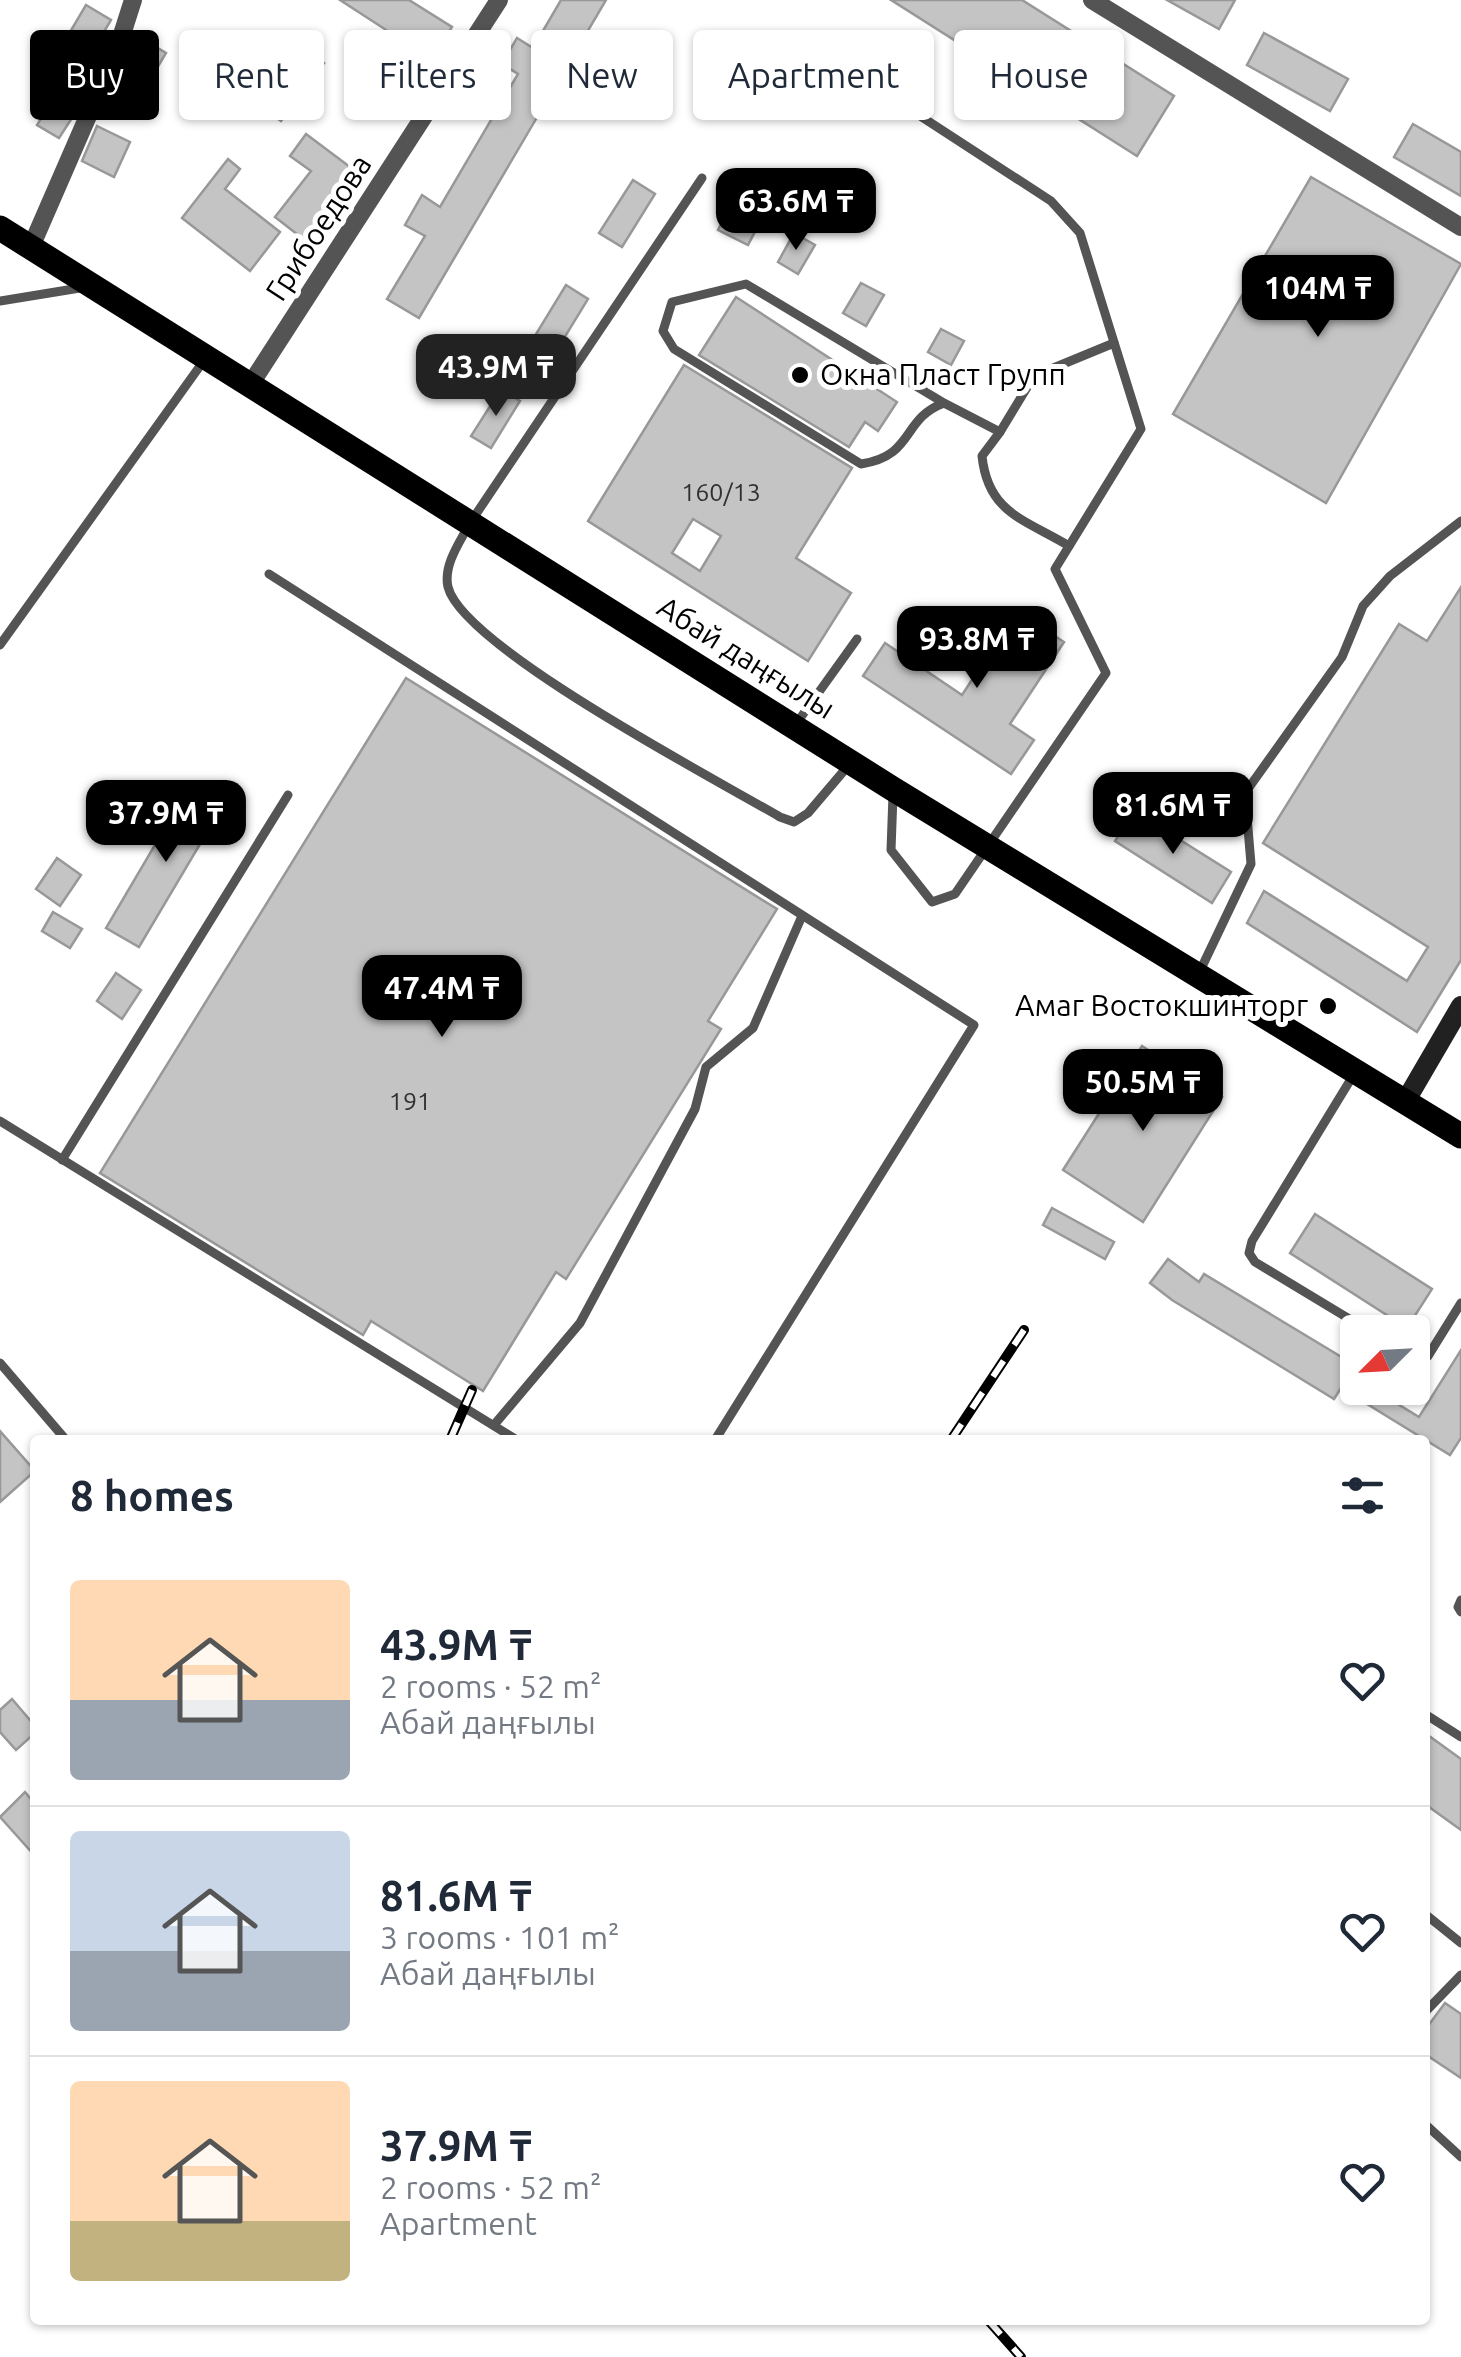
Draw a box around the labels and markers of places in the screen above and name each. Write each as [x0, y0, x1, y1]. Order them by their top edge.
pin: 63.6M ₸ [704, 168, 888, 253]
pin: 104M ₸ [1237, 255, 1399, 340]
pin: 43.9M ₸ [404, 334, 588, 419]
place label: Окна Пласт Групп [820, 357, 1066, 391]
marker: Окна Пласт Групп [789, 364, 811, 386]
pin: 93.8M ₸ [885, 606, 1069, 691]
pin: 81.6M ₸ [1081, 772, 1265, 857]
pin: 37.9M ₸ [74, 780, 258, 865]
pin: 47.4M ₸ [350, 955, 534, 1040]
place label: Амаг Востокшинторг [1015, 988, 1308, 1022]
marker: Амаг Востокшинторг [1317, 995, 1339, 1017]
pin: 50.5M ₸ [1051, 1049, 1235, 1134]

